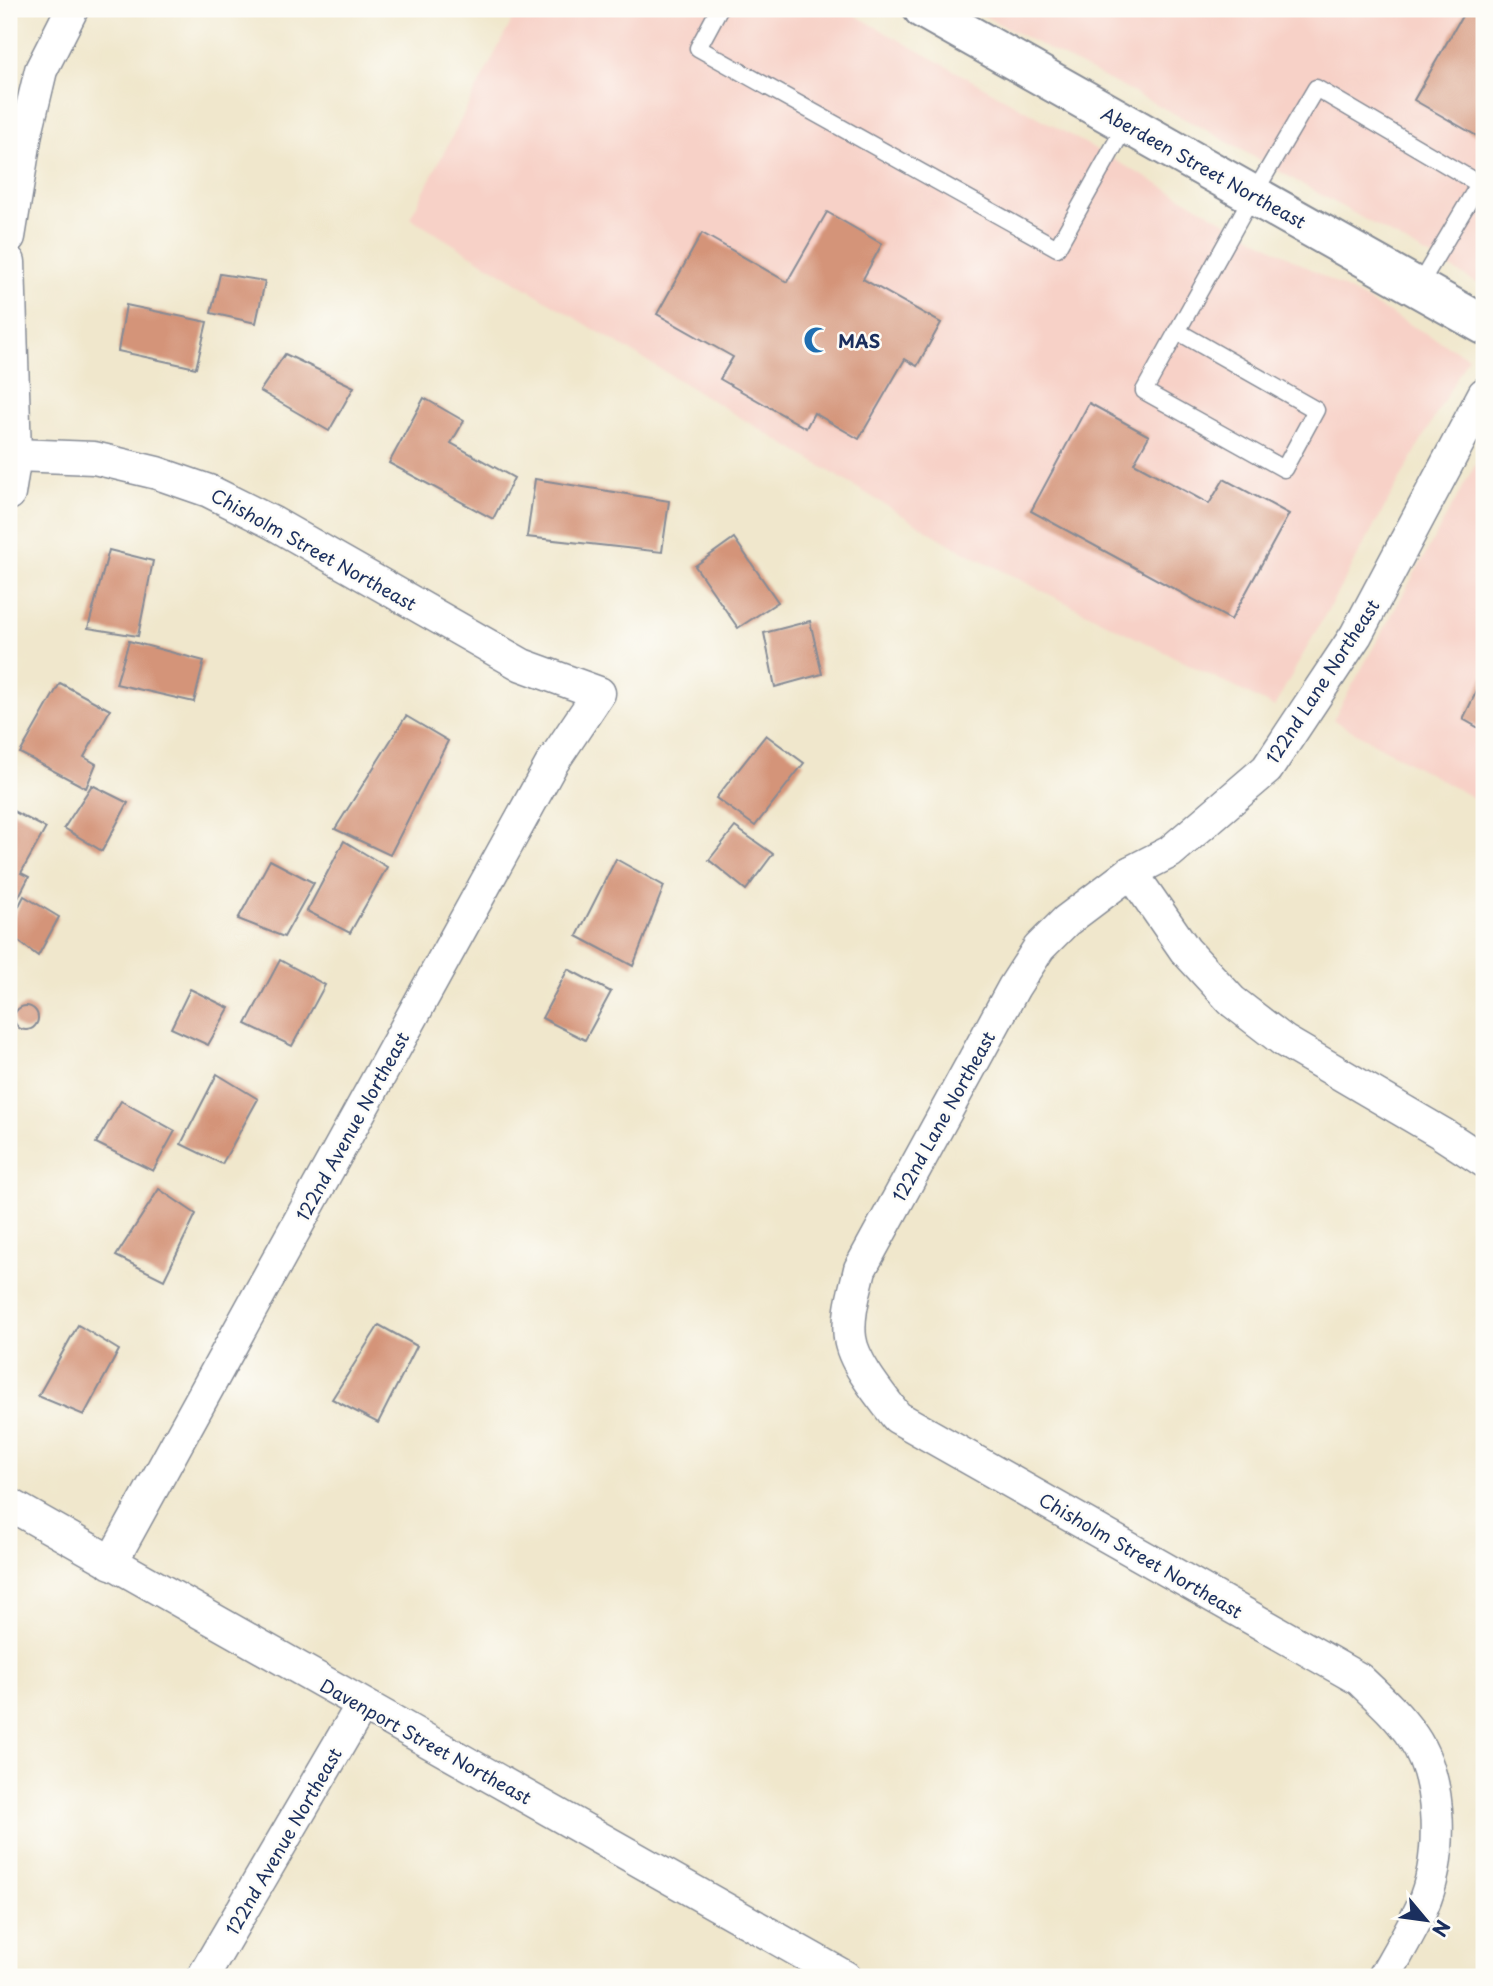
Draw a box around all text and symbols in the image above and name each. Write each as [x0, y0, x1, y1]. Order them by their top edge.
street label: Aberdeen Street Northeast [1097, 99, 1311, 235]
mosque icon: MAS [802, 325, 832, 355]
place label: MAS [838, 327, 880, 354]
street label: Chisholm Street Northeast [206, 481, 422, 617]
street label: 122nd Lane Northeast [1259, 594, 1385, 768]
street label: 122nd Lane Northeast [885, 1026, 1001, 1206]
street label: 122nd Avenue Northeast [289, 1027, 415, 1225]
street label: Chisholm Street Northeast [1034, 1486, 1248, 1624]
street label: Davenport Street Northeast [315, 1671, 537, 1811]
street label: 122nd Avenue Northeast [218, 1742, 348, 1940]
north arrow [1392, 1884, 1462, 1954]
text: N [1426, 1915, 1458, 1942]

